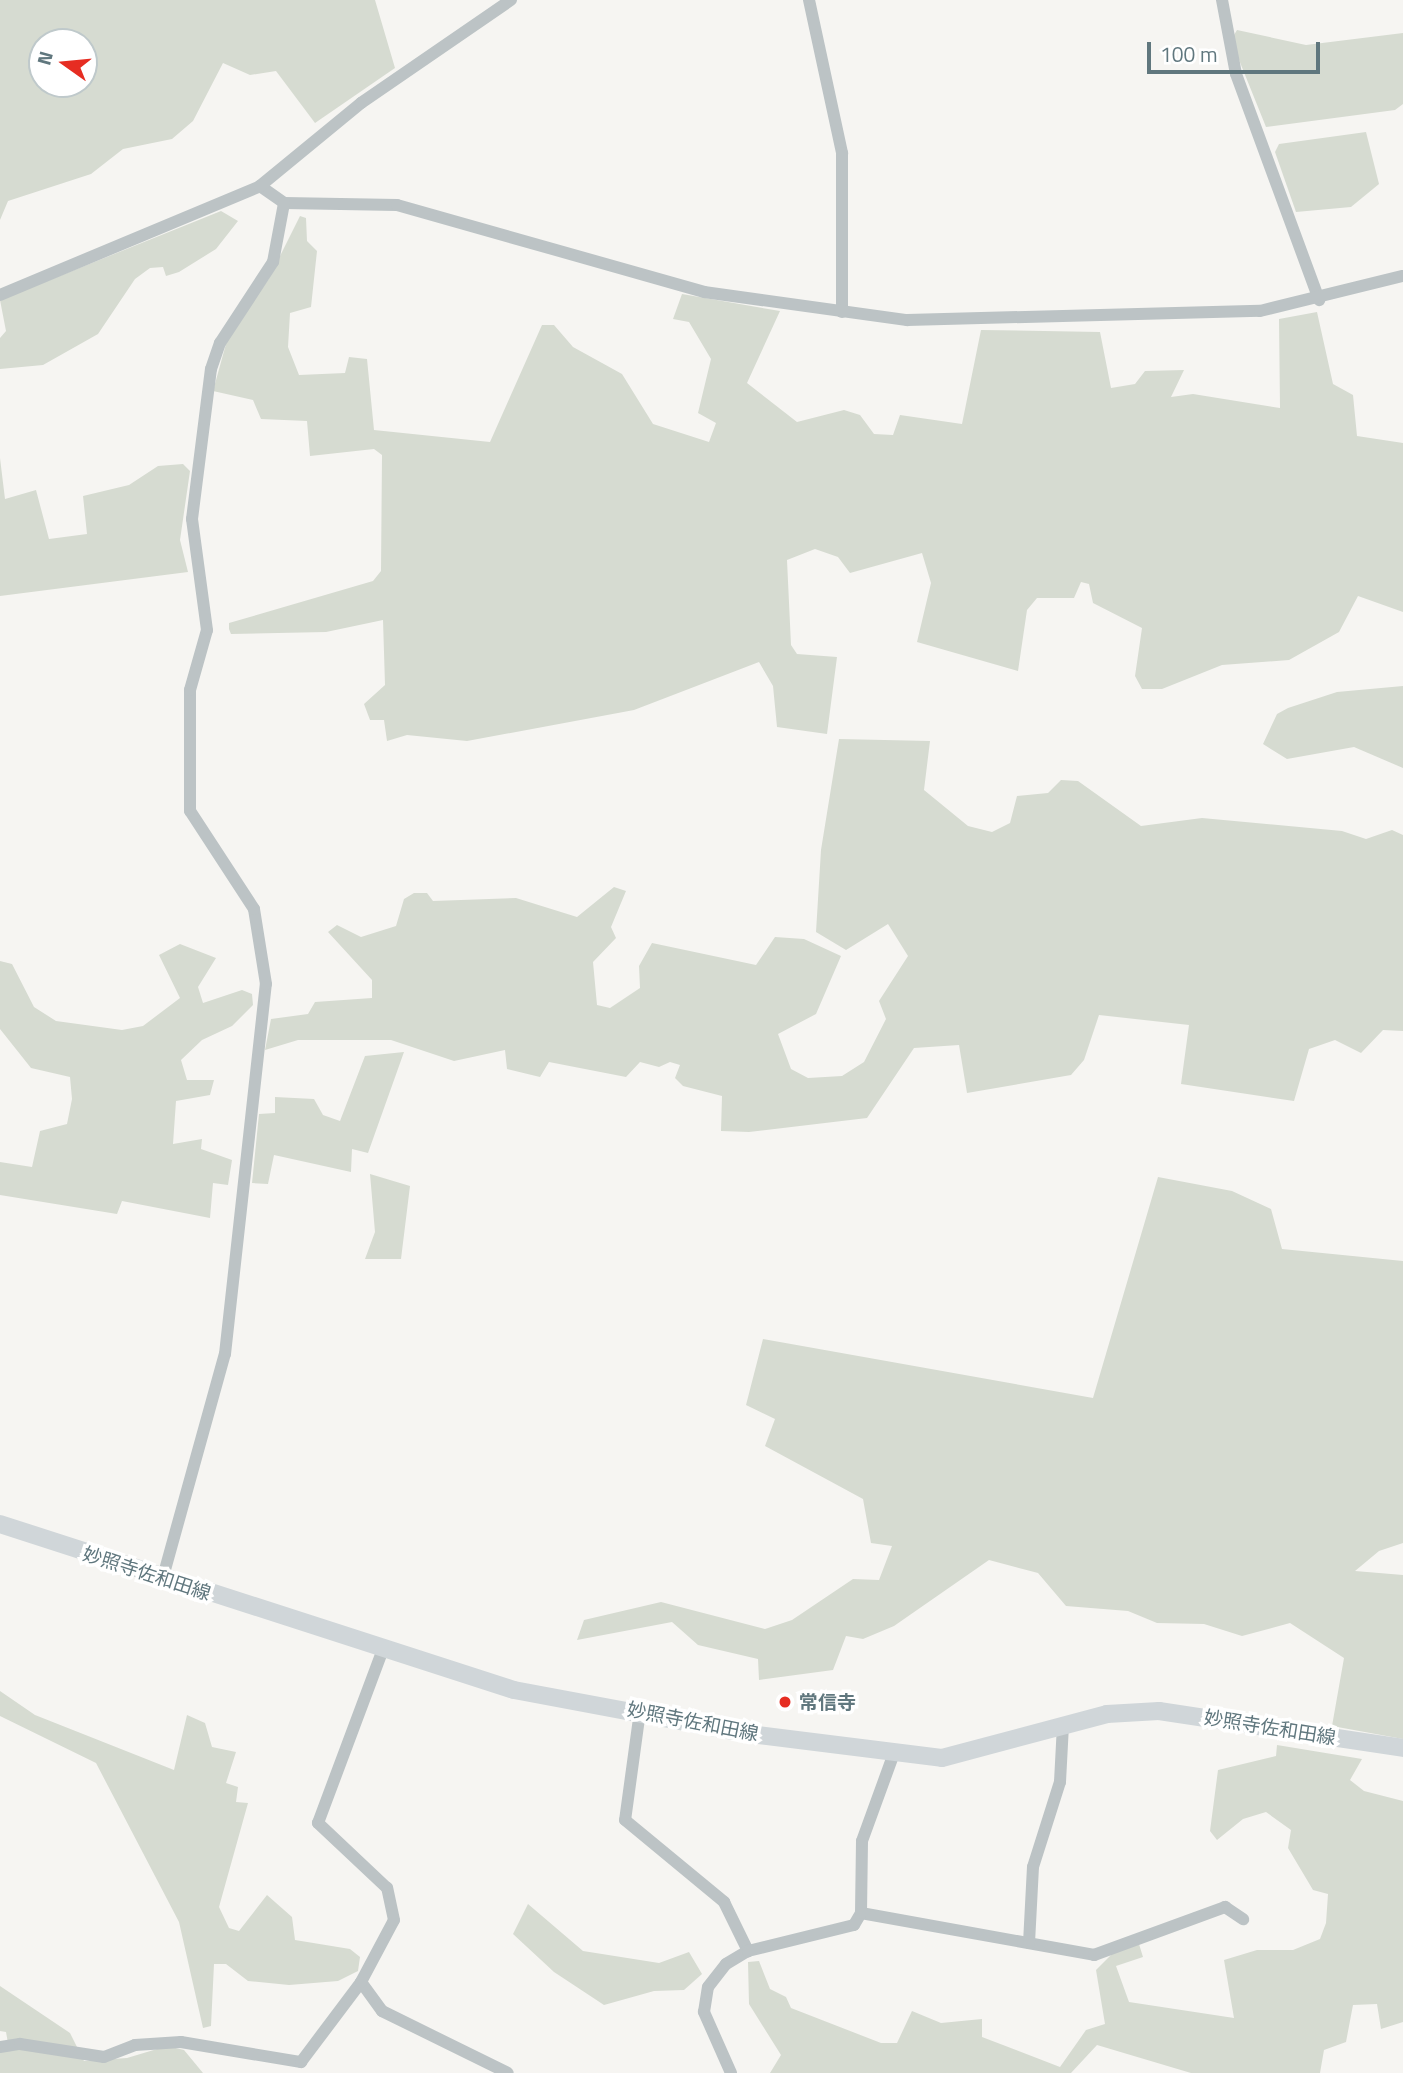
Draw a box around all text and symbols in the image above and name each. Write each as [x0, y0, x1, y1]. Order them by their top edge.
north arrow [28, 28, 98, 98]
scale bar [1151, 28, 1324, 72]
text: 100 m [1160, 38, 1217, 70]
text: N [28, 48, 60, 68]
street label: 妙照寺佐和田線 [80, 1542, 214, 1604]
place label: 常信寺 [799, 1691, 856, 1713]
marker: 常信寺 [777, 1694, 793, 1710]
street label: 妙照寺佐和田線 [626, 1697, 760, 1745]
street label: 妙照寺佐和田線 [1203, 1705, 1337, 1749]

